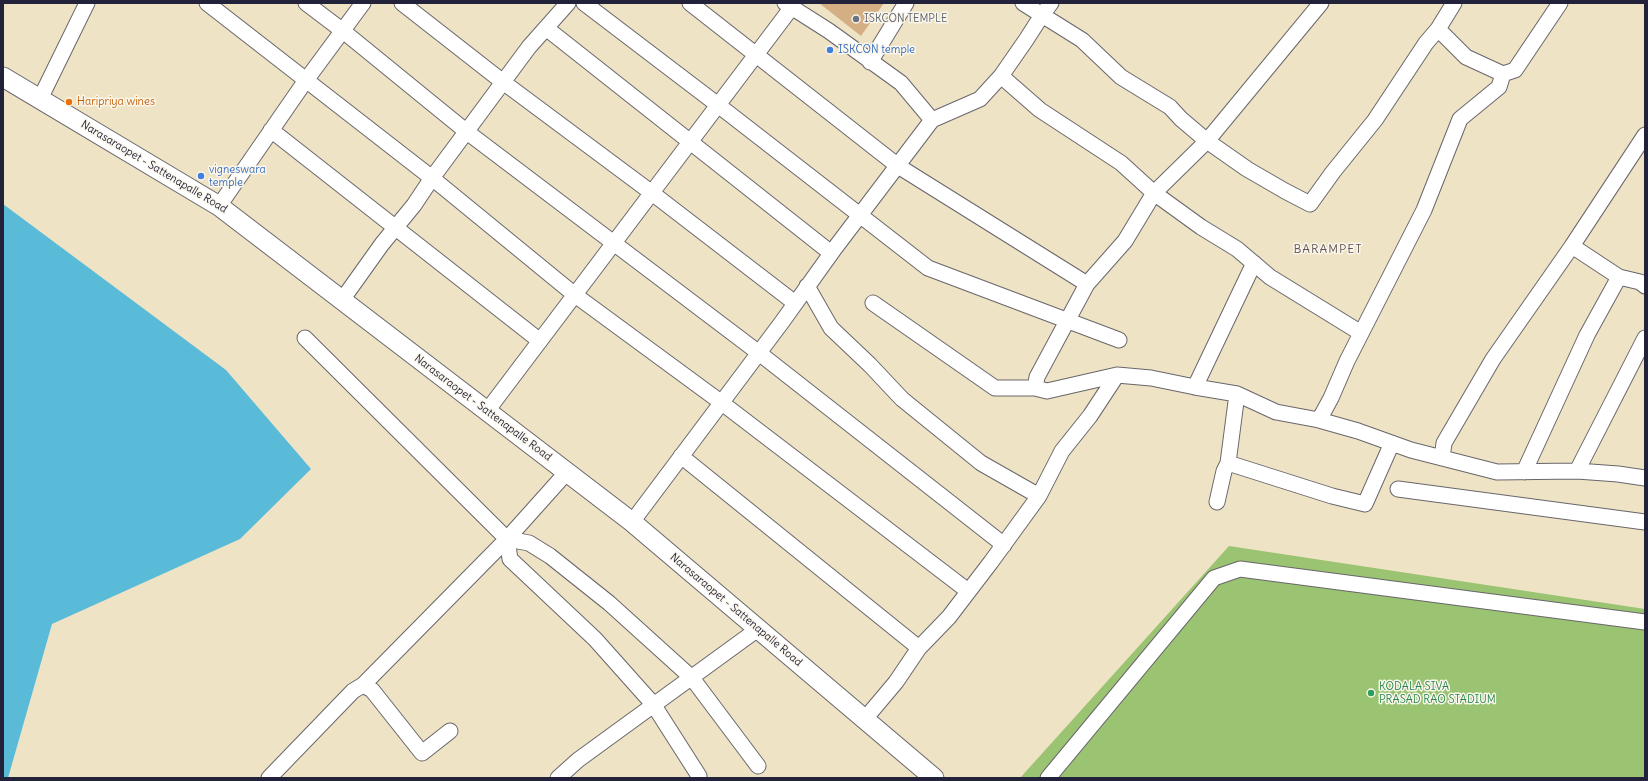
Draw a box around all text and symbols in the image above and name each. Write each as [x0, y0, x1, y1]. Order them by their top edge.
place label: ISKCON TEMPLE [864, 12, 947, 26]
marker: ISKCON TEMPLE [851, 14, 861, 24]
place label: ISKCON temple [838, 43, 915, 57]
marker: ISKCON temple [825, 45, 835, 55]
place label: Haripriya wines [77, 95, 155, 109]
marker: Haripriya wines [64, 97, 74, 107]
street label: Narasaraopet - Sattenapalle Road [78, 118, 230, 216]
place label: vigneswara temple [209, 163, 266, 189]
marker: vigneswara temple [196, 171, 206, 181]
district label: BARAMPET [1293, 243, 1363, 257]
street label: Narasaraopet - Sattenapalle Road [412, 352, 554, 464]
street label: Narasaraopet - Sattenapalle Road [667, 551, 805, 669]
place label: KODALA SIVA PRASAD RAO STADIUM [1379, 680, 1496, 706]
marker: KODALA SIVA PRASAD RAO STADIUM [1366, 688, 1376, 698]

